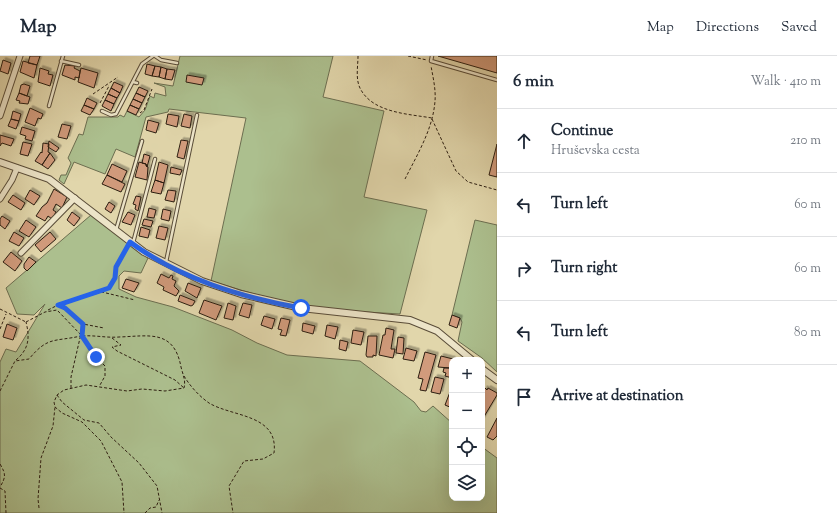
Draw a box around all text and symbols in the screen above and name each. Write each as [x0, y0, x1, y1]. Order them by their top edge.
text: Map [20, 14, 57, 41]
text: Map [647, 18, 674, 38]
text: Directions [696, 18, 759, 38]
text: Saved [781, 18, 817, 38]
text: 6 min [513, 70, 554, 94]
text: Walk · 410 m [750, 73, 821, 91]
text: Continue [551, 121, 613, 142]
icon: ahead [513, 130, 535, 152]
text: 210 m [790, 132, 821, 150]
text: Hruševska cesta [551, 142, 640, 160]
icon: left [513, 194, 535, 216]
text: Turn left [551, 194, 608, 215]
text: 60 m [794, 196, 821, 214]
icon: right [513, 258, 535, 280]
text: Turn right [551, 258, 617, 279]
text: 60 m [794, 260, 821, 278]
route start [292, 299, 310, 317]
icon: left [513, 322, 535, 344]
text: Turn left [551, 322, 608, 343]
text: 80 m [794, 324, 821, 342]
route end [87, 348, 105, 366]
map controls [449, 357, 485, 501]
button: + [449, 357, 485, 393]
icon: arrive [513, 386, 535, 408]
text: Arrive at destination [551, 386, 684, 407]
button: − [449, 393, 485, 429]
button: locate [449, 429, 485, 465]
button: layers [449, 465, 485, 501]

